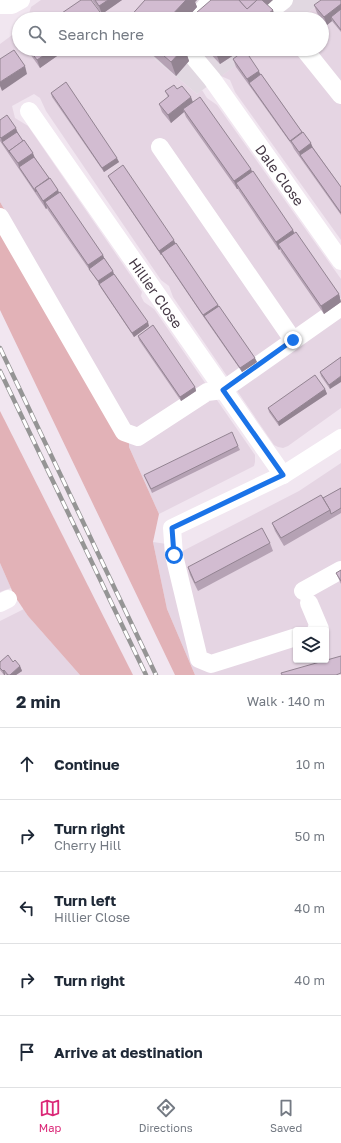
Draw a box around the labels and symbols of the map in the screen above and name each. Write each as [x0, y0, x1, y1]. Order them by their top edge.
street label: Dale Close [252, 141, 308, 209]
street label: Hillier Close [126, 255, 186, 331]
route end [284, 331, 302, 349]
route start [165, 546, 183, 564]

